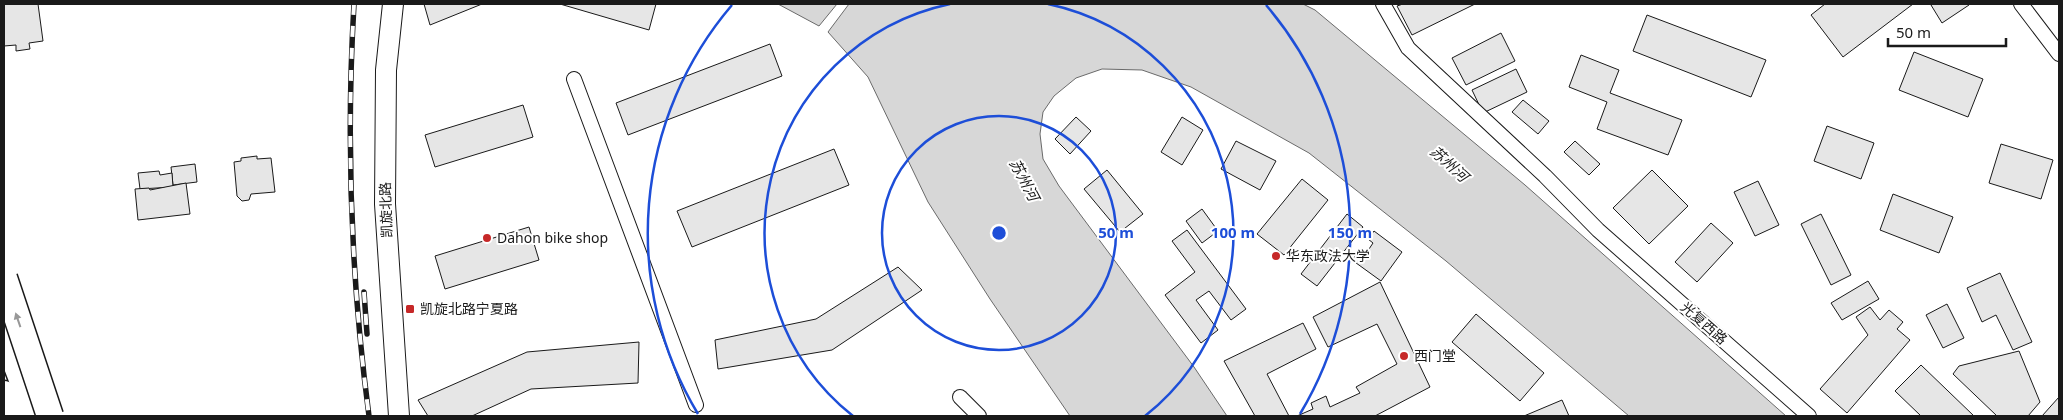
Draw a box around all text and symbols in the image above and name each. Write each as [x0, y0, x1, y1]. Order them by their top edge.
scale bar [1888, 15, 2006, 47]
text: 50 m [1896, 22, 1931, 42]
water label: 苏州河 [1426, 141, 1475, 188]
water label: 苏州河 [1005, 155, 1046, 207]
street label: 凯旋北路 [375, 182, 396, 238]
text: 50 m [1098, 222, 1134, 242]
text: 100 m [1211, 222, 1255, 242]
text: 150 m [1328, 222, 1372, 242]
centre of rings [990, 224, 1008, 242]
place label: Dahon bike shop [497, 228, 608, 247]
marker: Dahon bike shop [481, 232, 493, 244]
place label: 华东政法大学 [1286, 246, 1370, 265]
marker: 华东政法大学 [1270, 250, 1282, 262]
street label: 光复西路 [1677, 297, 1732, 348]
place label: 凯旋北路宁夏路 [420, 299, 518, 318]
marker: 凯旋北路宁夏路 [404, 303, 416, 315]
one-way arrow [14, 313, 21, 328]
place label: 西门堂 [1414, 346, 1456, 365]
marker: 西门堂 [1398, 350, 1410, 362]

